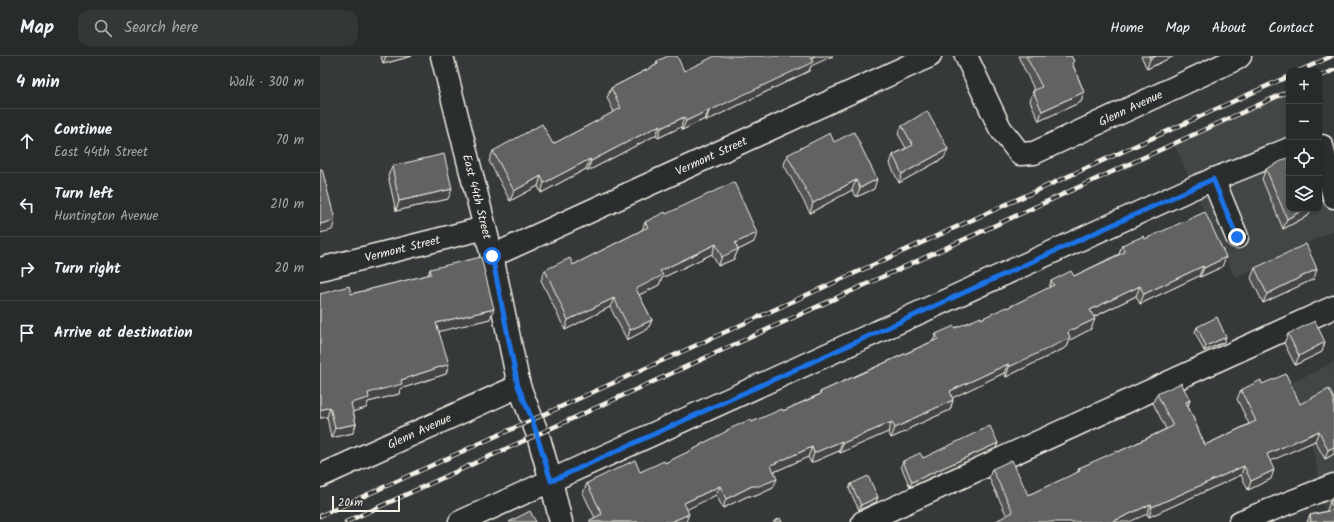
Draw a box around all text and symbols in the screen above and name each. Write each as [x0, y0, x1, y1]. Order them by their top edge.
search box [78, 10, 358, 46]
text: Map [20, 13, 54, 43]
text: Search here [124, 16, 198, 40]
icon: search [92, 17, 114, 39]
text: Home [1110, 17, 1144, 39]
text: Map [1166, 17, 1190, 39]
text: About [1212, 17, 1246, 39]
text: Contact [1268, 17, 1314, 39]
map controls [1286, 68, 1322, 212]
button: + [1286, 68, 1322, 104]
text: 4 min [16, 69, 60, 96]
text: Walk · 300 m [229, 72, 304, 93]
street label: Glenn Avenue [1096, 85, 1166, 132]
button: − [1286, 104, 1322, 140]
text: Continue [54, 118, 112, 142]
icon: ahead [16, 130, 38, 152]
text: 70 m [276, 130, 304, 151]
street label: Vermont Street [672, 132, 751, 181]
button: locate [1286, 140, 1322, 176]
text: East 44th Street [54, 142, 148, 163]
street label: East 44th Street [457, 152, 497, 242]
button: layers [1286, 176, 1322, 212]
text: Turn left [54, 182, 114, 206]
icon: left [16, 194, 38, 216]
text: 210 m [270, 194, 304, 215]
text: Huntington Avenue [54, 206, 158, 227]
route end [1228, 228, 1246, 246]
street label: Vermont Street [363, 230, 443, 268]
route start [483, 247, 501, 265]
text: Turn right [54, 257, 121, 281]
icon: right [16, 258, 38, 280]
text: 20 m [274, 258, 304, 279]
text: Arrive at destination [54, 321, 193, 345]
icon: arrive [16, 322, 38, 344]
street label: Glenn Avenue [384, 408, 455, 454]
scale bar [332, 494, 400, 513]
text: 20 m [338, 494, 363, 512]

